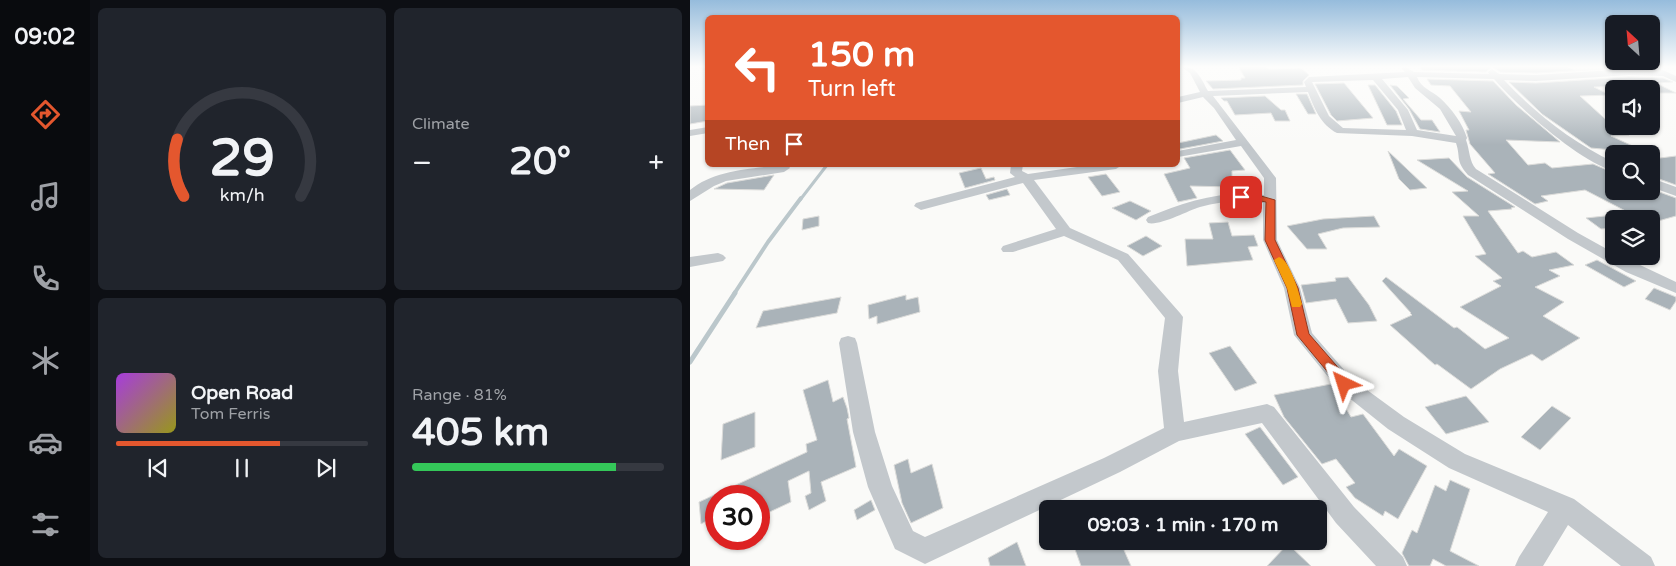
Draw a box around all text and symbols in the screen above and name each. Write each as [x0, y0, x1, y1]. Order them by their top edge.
north arrow [1605, 15, 1660, 70]
map controls [1605, 15, 1660, 265]
text: 09:02 [15, 24, 75, 50]
text: 150 m [808, 34, 915, 76]
icon: left [725, 35, 790, 100]
text: Turn left [808, 76, 896, 102]
button: sound [1605, 80, 1660, 135]
icon: directions [28, 97, 63, 132]
text: Climate [412, 114, 470, 134]
text: 29 [209, 127, 275, 190]
icon: arrive [780, 130, 808, 158]
text: Then [725, 133, 770, 155]
text: 20° [509, 139, 571, 185]
button: search [1605, 145, 1660, 200]
text: − [412, 146, 432, 180]
text: + [648, 146, 664, 180]
pin [1220, 176, 1262, 218]
icon: music [28, 179, 63, 214]
icon: arrive [1227, 183, 1255, 211]
text: km/h [220, 185, 264, 206]
button: layers [1605, 210, 1660, 265]
icon: phone [28, 261, 63, 296]
icon: climate [28, 343, 63, 378]
position arrow [1317, 357, 1369, 409]
text: Open Road [191, 382, 293, 404]
text: Range · 81% [412, 385, 507, 405]
text: Tom Ferris [191, 404, 270, 424]
text: 405 km [412, 410, 549, 456]
icon: car [28, 425, 63, 460]
icon: previous [144, 454, 172, 482]
icon: pause [228, 454, 256, 482]
icon: next [312, 454, 340, 482]
speed limit sign: 30 [705, 485, 770, 550]
icon: filters [28, 507, 63, 542]
text: 09:03 · 1 min · 170 m [1087, 514, 1279, 536]

